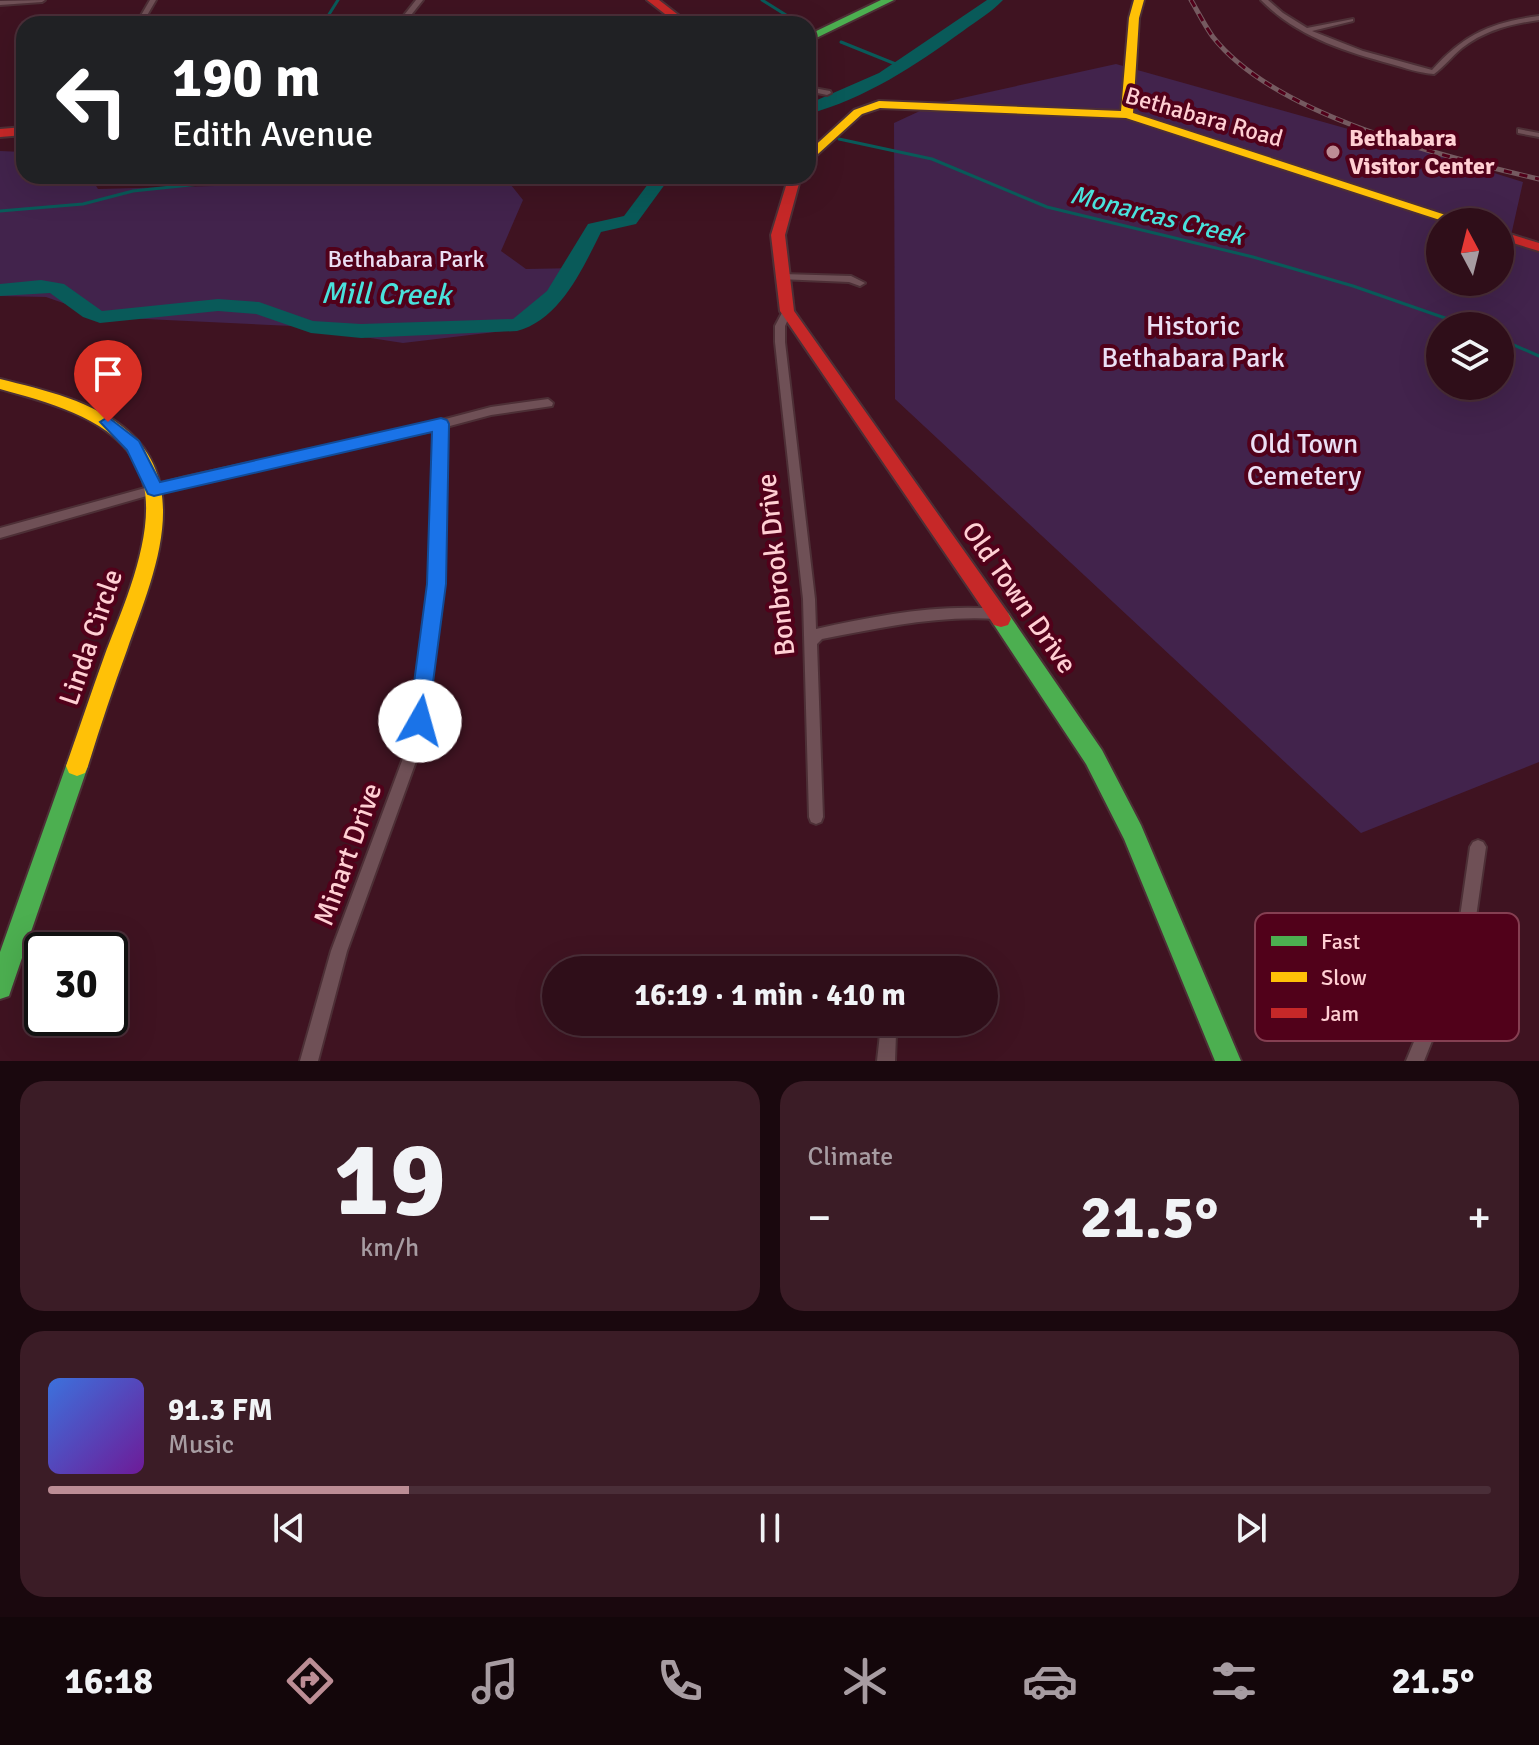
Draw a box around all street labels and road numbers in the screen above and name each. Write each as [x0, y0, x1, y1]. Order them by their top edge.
street label: Bethabara Road [1122, 80, 1286, 154]
street label: Bonbrook Drive [750, 472, 802, 658]
street label: Old Town Drive [954, 515, 1084, 680]
street label: Linda Circle [52, 565, 130, 710]
street label: Minart Drive [306, 778, 389, 930]

